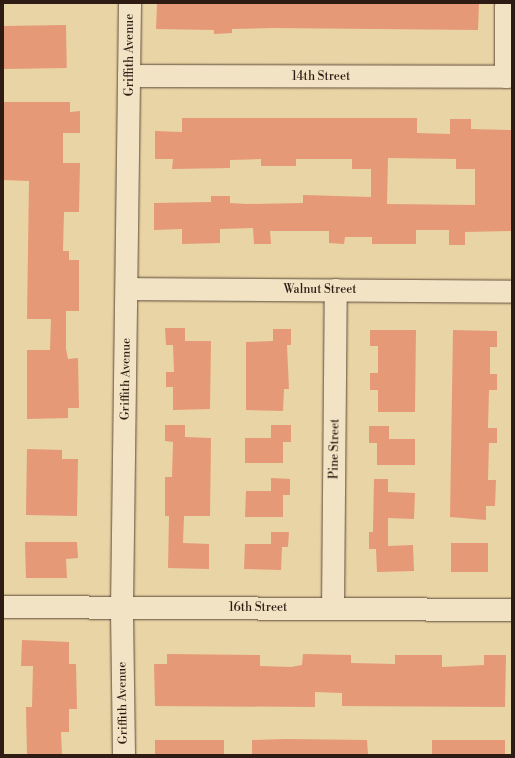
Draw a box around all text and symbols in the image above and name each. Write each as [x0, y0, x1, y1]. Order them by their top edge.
street label: Griffith Avenue [123, 14, 137, 96]
street label: 14th Street [292, 70, 350, 84]
street label: Walnut Street [283, 283, 357, 297]
street label: Griffith Avenue [118, 338, 134, 420]
street label: Pine Street [327, 419, 343, 479]
street label: 16th Street [229, 601, 287, 615]
street label: Griffith Avenue [115, 662, 131, 744]

